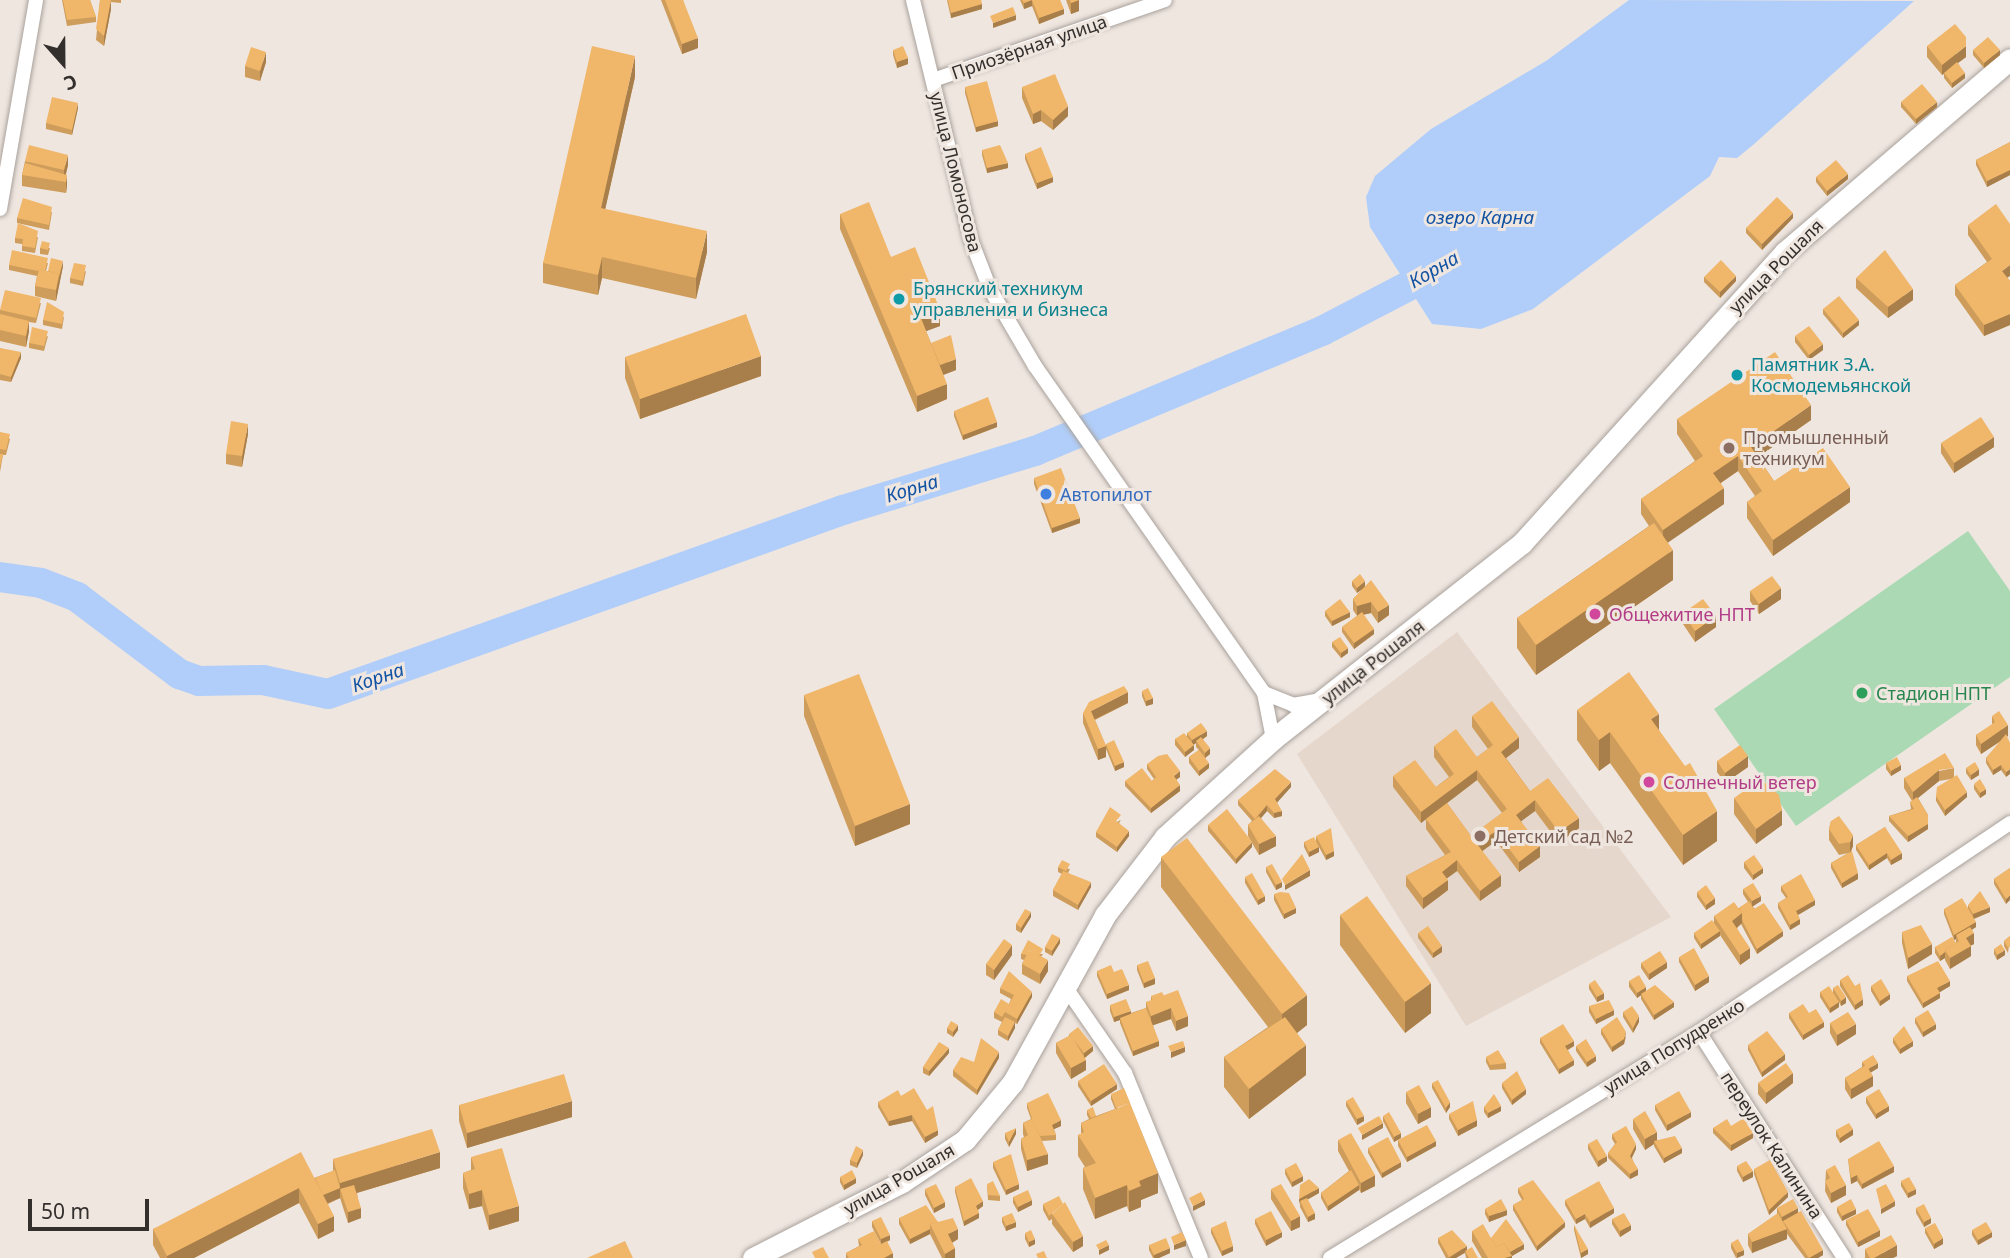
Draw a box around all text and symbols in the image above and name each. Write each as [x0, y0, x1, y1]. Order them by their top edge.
street label: Приозёрная улица [949, 10, 1109, 84]
north arrow [28, 28, 98, 98]
text: С [60, 68, 81, 97]
street label: улица Ломоносова [926, 89, 986, 255]
water label: озеро Карна [1426, 207, 1534, 229]
street label: улица Рошаля [1724, 214, 1828, 318]
water label: Корна [1405, 247, 1463, 293]
place label: Брянский техникум управления и бизнеса [913, 278, 1108, 320]
marker: Брянский техникум управления и бизнеса [891, 291, 907, 307]
place label: Памятник З.А. Космодемьянской [1751, 354, 1911, 396]
marker: Памятник З.А. Космодемьянской [1729, 367, 1745, 383]
place label: Промышленный техникум [1743, 427, 1889, 470]
marker: Промышленный техникум [1721, 440, 1737, 456]
water label: Корна [883, 470, 941, 508]
place label: Автопилот [1060, 483, 1152, 505]
marker: Автопилот [1038, 486, 1054, 502]
place label: Общежитие НПТ [1609, 603, 1755, 625]
marker: Общежитие НПТ [1587, 606, 1603, 622]
street label: улица Рошаля [1317, 615, 1429, 709]
water label: Корна [349, 658, 407, 698]
place label: Стадион НПТ [1876, 682, 1991, 704]
marker: Стадион НПТ [1854, 685, 1870, 701]
place label: Солнечный ветер [1663, 771, 1817, 793]
marker: Солнечный ветер [1641, 774, 1657, 790]
place label: Детский сад №2 [1494, 825, 1634, 847]
marker: Детский сад №2 [1472, 828, 1488, 844]
street label: улица Попудренко [1600, 994, 1748, 1098]
street label: переулок Калинина [1716, 1067, 1828, 1223]
street label: улица Рошаля [840, 1139, 958, 1219]
scale bar [32, 1184, 152, 1228]
text: 50 m [41, 1197, 90, 1225]

